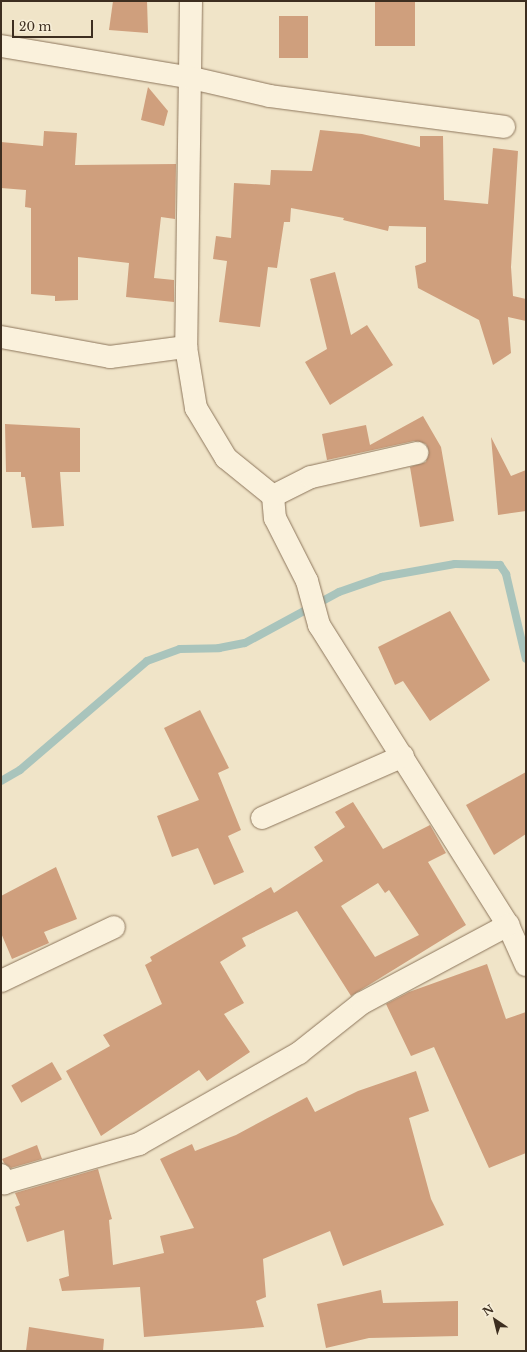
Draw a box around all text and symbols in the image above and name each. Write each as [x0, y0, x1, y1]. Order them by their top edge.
scale bar [14, 12, 95, 38]
text: 20 m [19, 19, 51, 34]
north arrow [475, 1300, 515, 1340]
text: N [480, 1301, 496, 1319]

